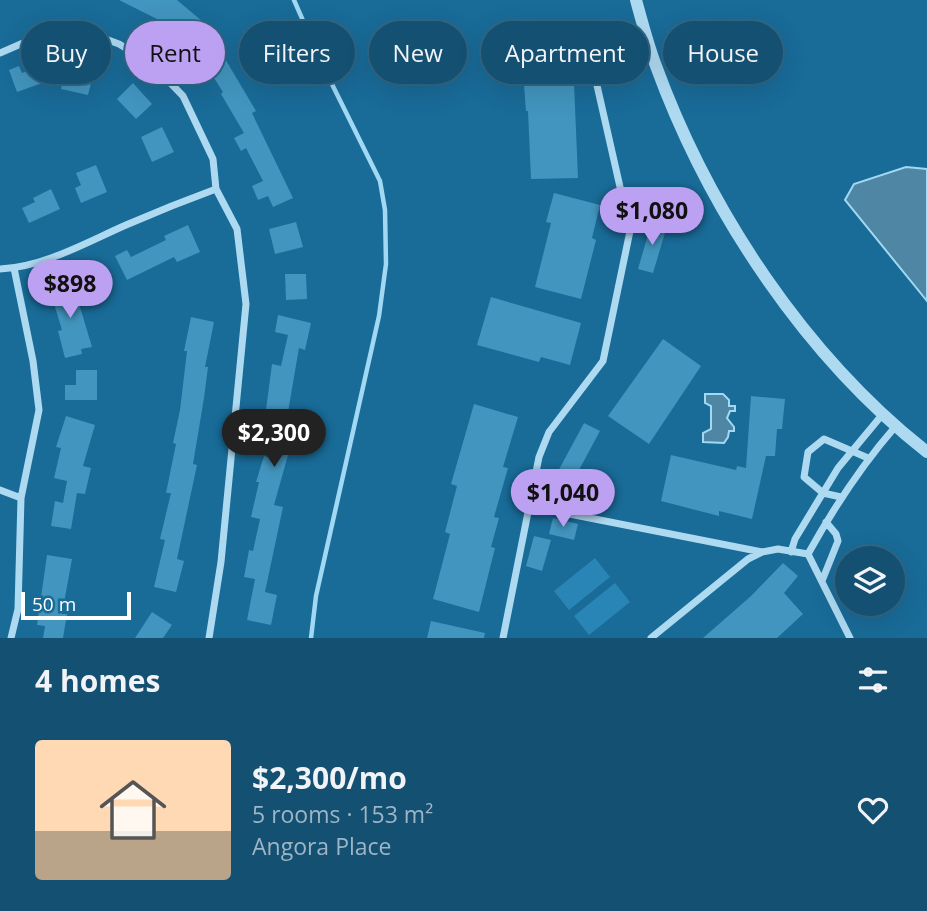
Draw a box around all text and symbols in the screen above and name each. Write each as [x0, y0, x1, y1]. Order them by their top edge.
chip: Buy [21, 21, 111, 84]
chip: Rent [125, 21, 225, 84]
chip: Filters [239, 21, 355, 84]
chip: New [369, 21, 467, 84]
chip: Apartment [481, 21, 649, 84]
chip: House [663, 21, 783, 84]
pin: $1,080 [595, 188, 709, 247]
text: $1,080 [616, 194, 688, 226]
pin: $898 [29, 260, 111, 320]
text: $898 [44, 267, 96, 299]
pin: $2,300 [217, 410, 331, 469]
text: $2,300 [238, 416, 310, 448]
pin: $1,040 [506, 470, 620, 529]
text: $1,040 [527, 476, 599, 508]
map controls [835, 546, 905, 616]
button: layers [835, 546, 905, 616]
scale bar [21, 589, 131, 621]
text: 50 m [32, 591, 76, 617]
text: 4 homes [35, 660, 160, 701]
icon: filters [854, 661, 892, 699]
text: $2,300/mo [252, 757, 407, 798]
icon: home [91, 768, 175, 852]
icon: heart [854, 791, 892, 829]
text: 5 rooms · 153 m² [252, 798, 433, 830]
text: Angora Place [252, 830, 391, 862]

